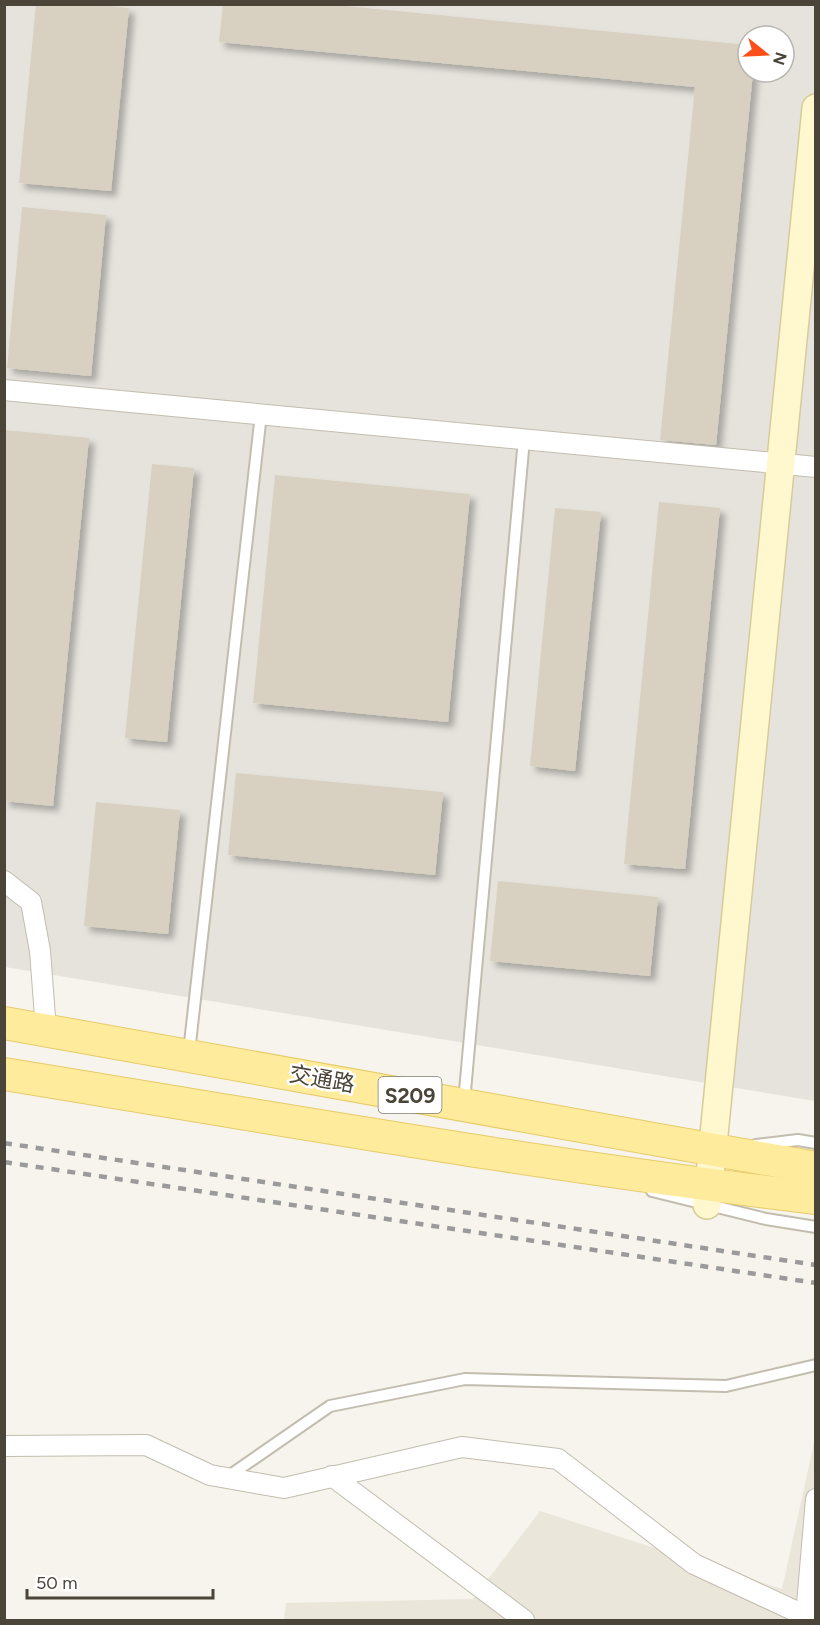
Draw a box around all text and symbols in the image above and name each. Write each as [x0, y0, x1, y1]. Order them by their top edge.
north arrow [736, 24, 796, 84]
text: N [769, 50, 791, 67]
street label: 交通路 [287, 1060, 357, 1098]
road number: S209 [378, 1077, 442, 1113]
scale bar [27, 1562, 213, 1600]
text: 50 m [36, 1572, 78, 1594]

